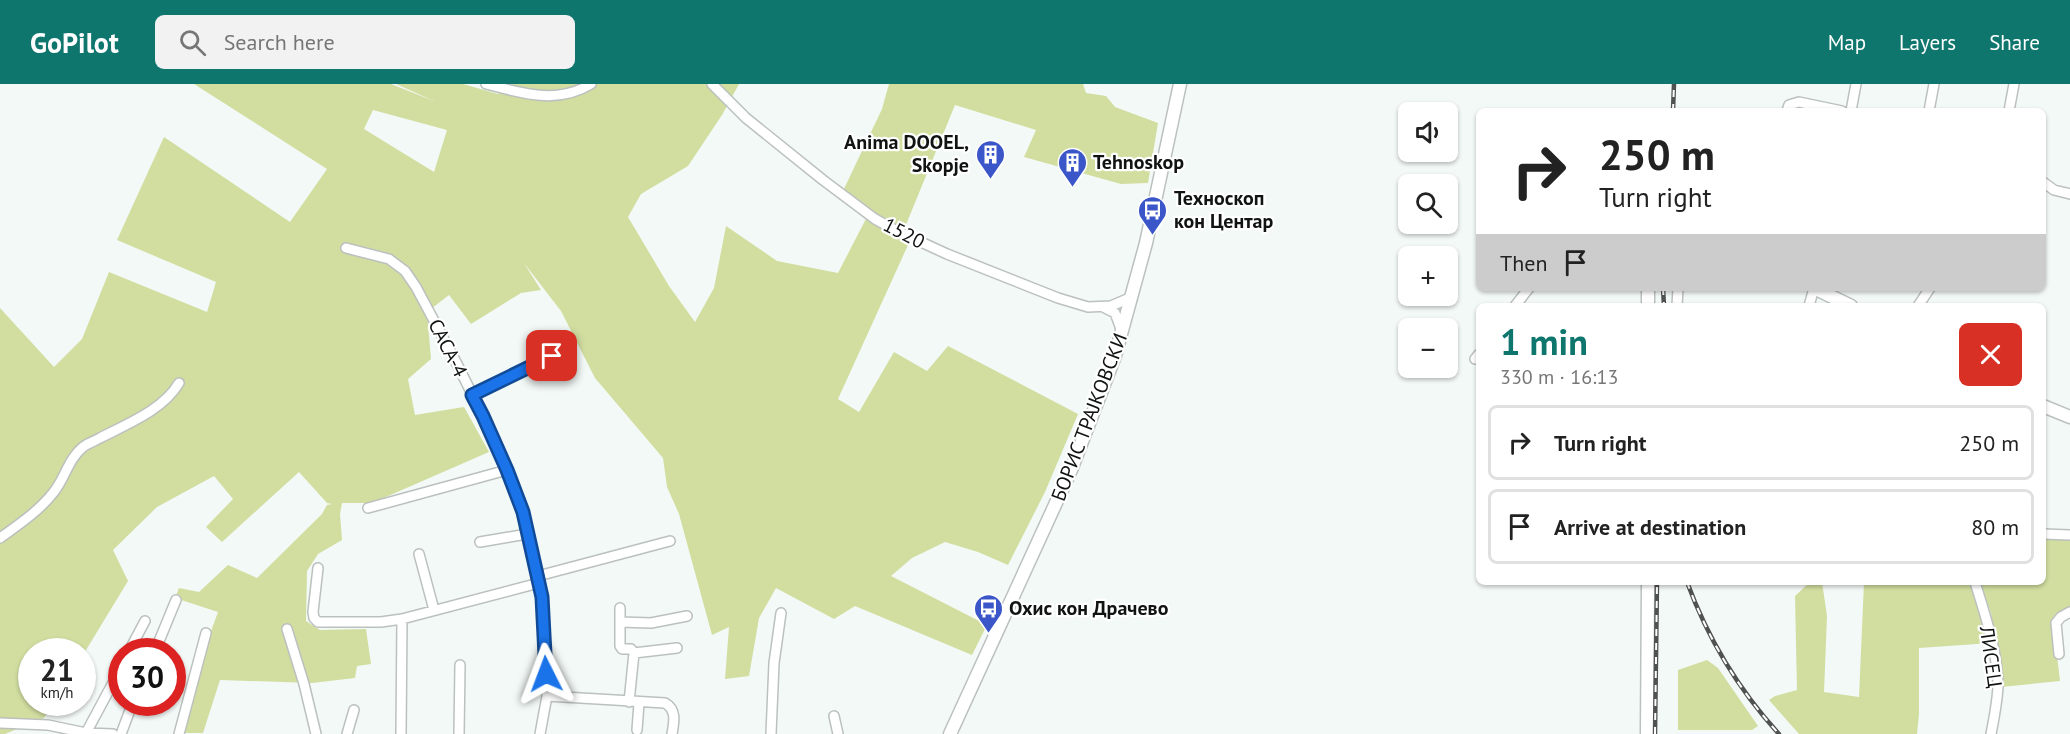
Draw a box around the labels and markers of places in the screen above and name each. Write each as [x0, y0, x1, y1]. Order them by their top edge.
place label: Anima DOOEL, Skopje [844, 129, 969, 178]
building icon: Anima DOOEL, Skopje [974, 138, 1006, 180]
building icon: Tehnoskop [1056, 146, 1088, 188]
place label: Tehnoskop [1093, 149, 1184, 175]
place label: Техноскоп кон Центар [1174, 185, 1274, 234]
bus stop icon: Техноскоп кон Центар [1137, 194, 1169, 236]
pin [526, 330, 577, 381]
bus stop icon: Охис кон Драчево [972, 592, 1004, 634]
place label: Охис кон Драчево [1009, 595, 1169, 621]

